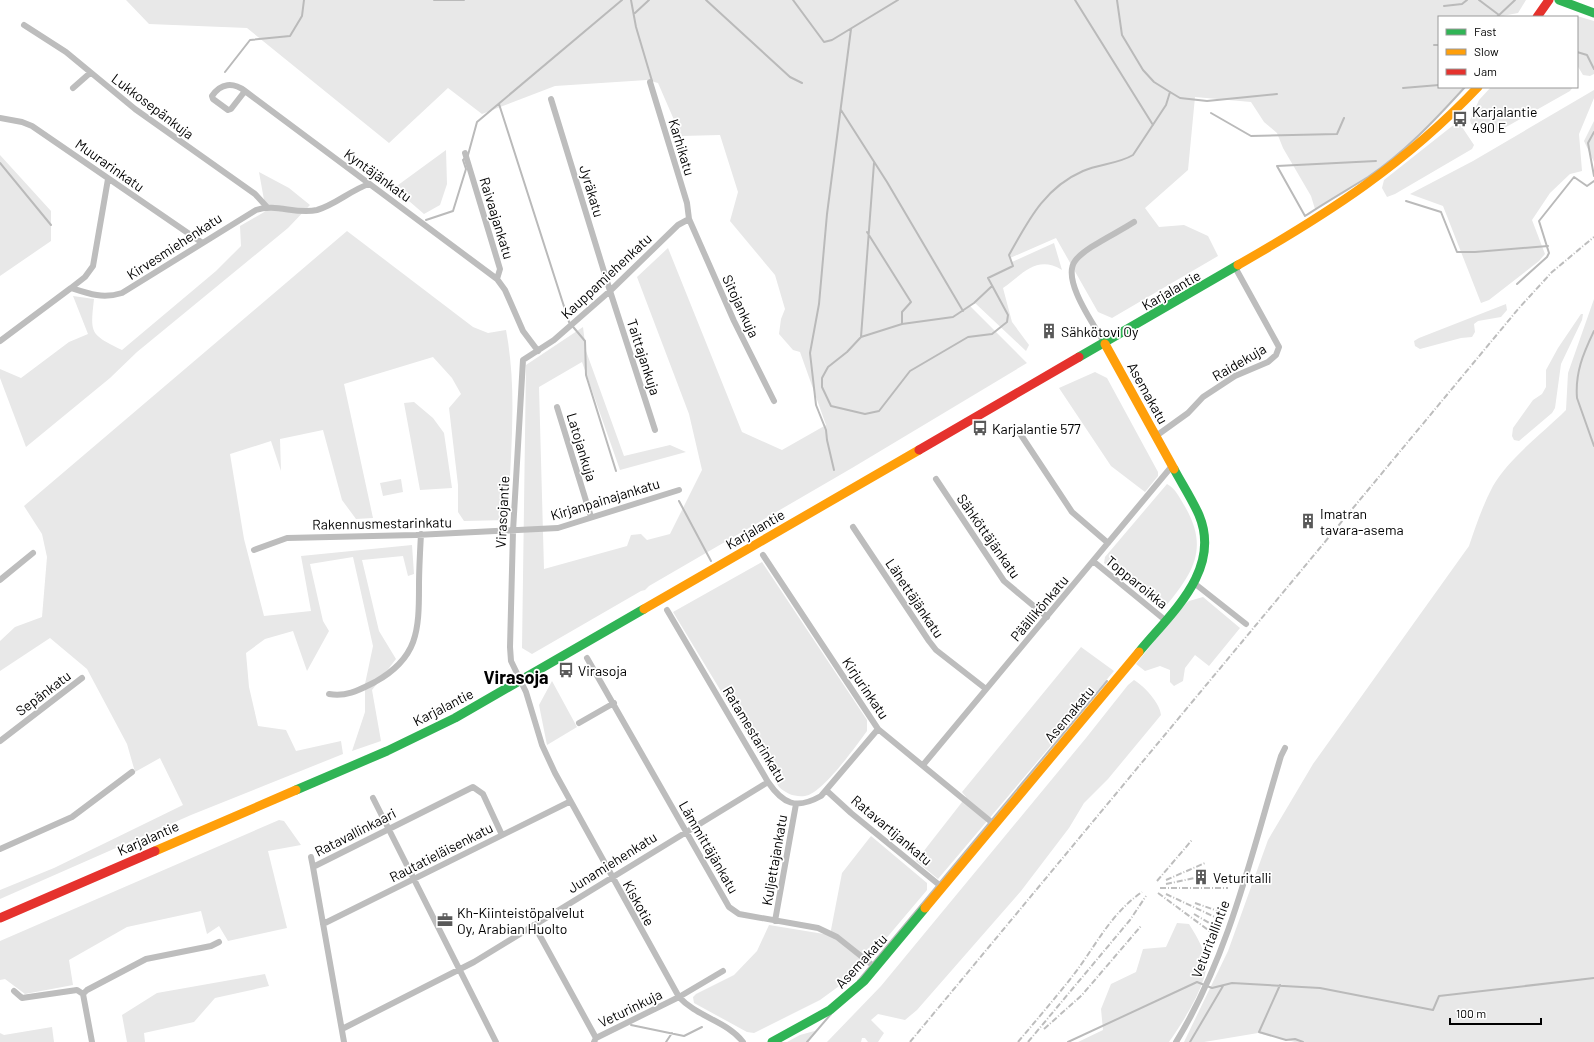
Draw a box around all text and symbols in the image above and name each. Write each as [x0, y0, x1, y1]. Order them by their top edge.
legend [1438, 16, 1578, 88]
text: Fast [1474, 24, 1497, 38]
text: Slow [1474, 44, 1499, 58]
text: Jam [1474, 64, 1497, 78]
street label: Lukkosepänkuja [109, 70, 197, 142]
place label: Karjalantie 490 E [1472, 103, 1537, 136]
bus stop icon: Karjalantie 490 E [1451, 110, 1469, 128]
street label: Karhikatu [665, 117, 699, 177]
street label: Muurarinkatu [72, 135, 148, 195]
street label: Kyntäjänkatu [341, 145, 415, 205]
street label: Jyräkatu [576, 163, 608, 219]
street label: Raivaajankatu [476, 175, 518, 261]
street label: Kirvesmiehenkatu [123, 209, 225, 283]
street label: Kauppamiehenkatu [557, 230, 655, 322]
street label: Karjalantie [1138, 266, 1204, 314]
street label: Sitojankuja [719, 272, 763, 340]
street label: Taittajankuja [624, 317, 664, 397]
building icon: Sähkötovi Oy [1040, 322, 1058, 340]
place label: Sähkötovi Oy [1061, 323, 1139, 340]
street label: Raidekuja [1209, 340, 1269, 384]
street label: Asemakatu [1124, 359, 1172, 427]
street label: Latojankuja [564, 411, 600, 483]
bus stop icon: Karjalantie 577 [971, 419, 989, 437]
place label: Karjalantie 577 [992, 420, 1081, 437]
street label: Kirjanpainajankatu [548, 474, 662, 524]
street label: Virasojantie [492, 475, 512, 549]
street label: Sähköttäjänkatu [954, 491, 1024, 581]
street label: Karjalantie [722, 505, 788, 553]
place label: Imatran tavara-asema [1320, 505, 1404, 538]
building icon: Imatran tavara-asema [1299, 512, 1317, 530]
street label: Rakennusmestarinkatu [312, 513, 452, 533]
street label: Topparoikka [1103, 552, 1171, 612]
street label: Lähettäjänkatu [882, 555, 948, 641]
street label: Päällikönkatu [1006, 572, 1072, 644]
street label: Kirjurinkatu [839, 654, 893, 722]
bus stop icon: Virasoja [557, 661, 575, 679]
place label: Virasoja [578, 662, 627, 679]
district label: Virasoja [483, 666, 549, 688]
street label: Sepänkatu [12, 667, 74, 719]
street label: Asemakatu [1041, 682, 1097, 746]
street label: Ratamestarinkatu [720, 683, 790, 785]
street label: Karjalantie [410, 685, 476, 729]
street label: Ratavartijankatu [848, 791, 936, 869]
street label: Lämmittäjänkatu [676, 798, 742, 896]
street label: Ratavallinkaari [312, 804, 398, 860]
street label: Kuljettajankatu [758, 813, 790, 907]
street label: Karjalantie [115, 817, 181, 859]
street label: Rautatieläisenkatu [386, 819, 496, 885]
street label: Junamiehenkatu [564, 828, 660, 896]
building icon: Veturitalli [1192, 868, 1210, 886]
place label: Veturitalli [1213, 869, 1271, 886]
street label: Kiskotie [620, 877, 658, 929]
street label: Veturitallintie [1187, 898, 1233, 980]
place label: Kh-Kiinteistöpalvelut Oy, Arabian Huolto [457, 904, 585, 937]
office icon: Kh-Kiinteistöpalvelut Oy, Arabian Huolto [436, 911, 454, 929]
street label: Asemakatu [832, 930, 890, 992]
street label: Veturinkuja [595, 985, 665, 1031]
scale bar [1450, 1000, 1541, 1026]
text: 100 m [1456, 1006, 1486, 1020]

